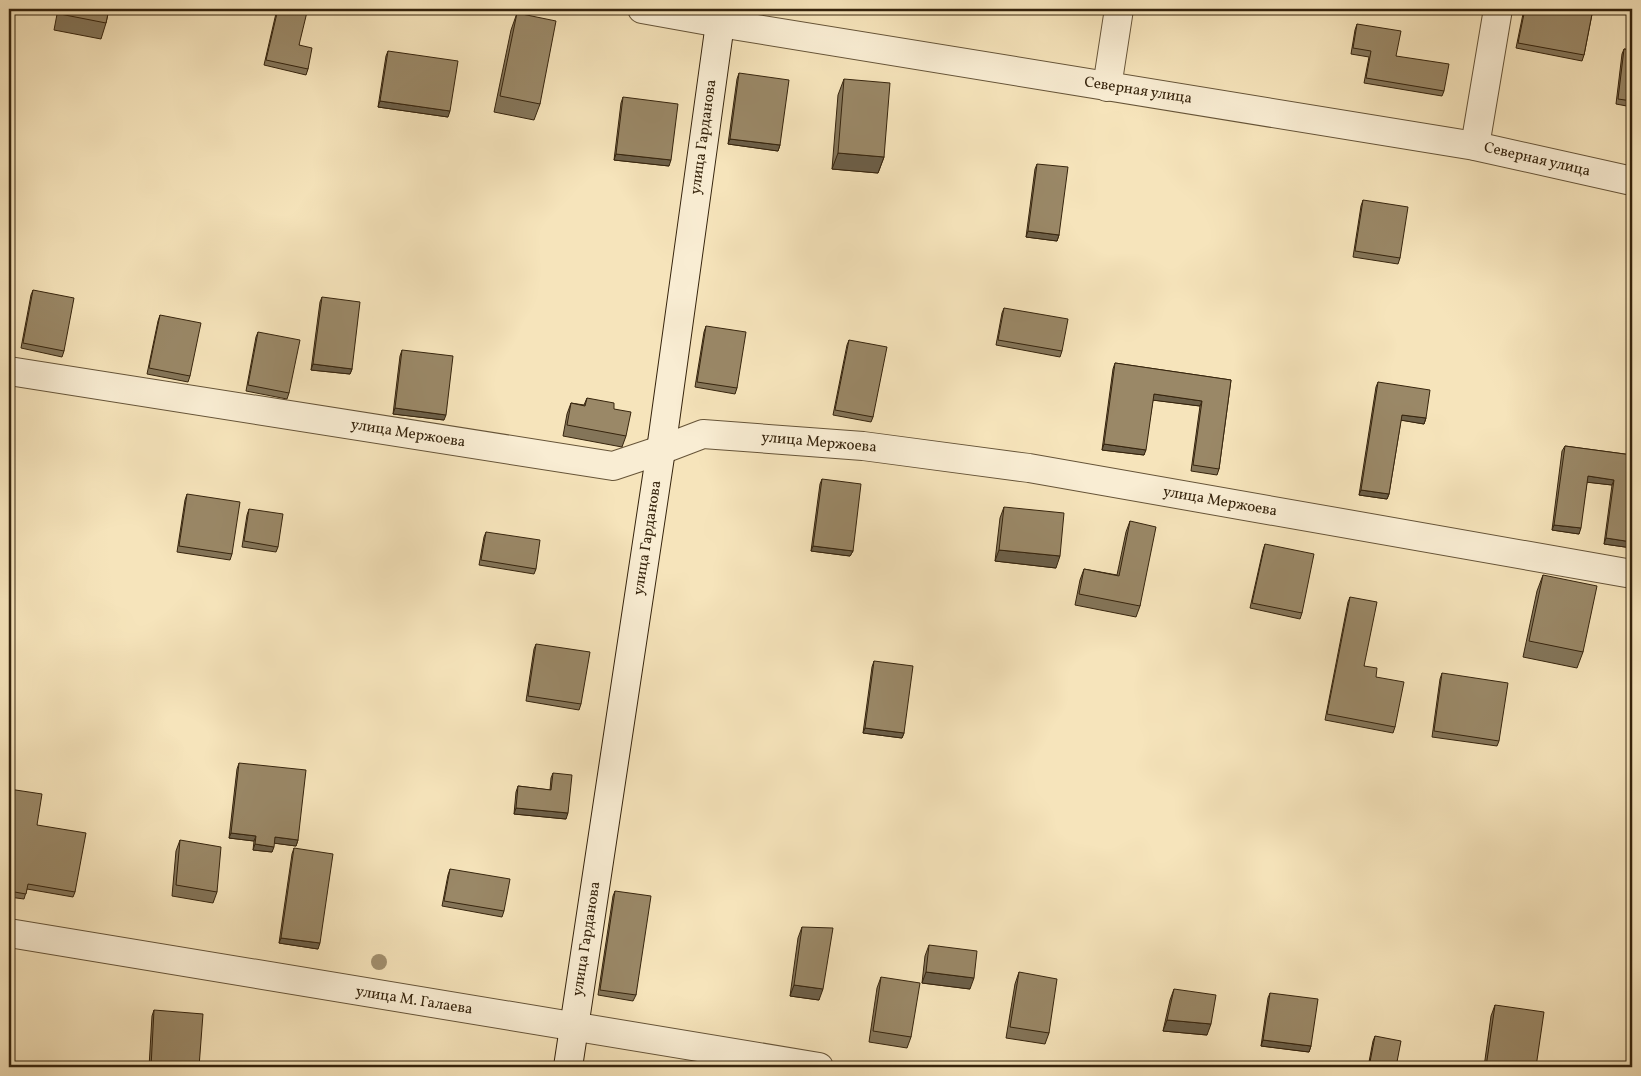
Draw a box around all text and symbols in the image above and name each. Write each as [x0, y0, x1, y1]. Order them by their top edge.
street label: Северная улица [1083, 72, 1193, 110]
street label: улица Гарданова [686, 78, 722, 196]
street label: Северная улица [1482, 138, 1592, 182]
street label: улица Мержоева [349, 415, 467, 453]
street label: улица Мержоева [760, 427, 878, 459]
street label: улица Гарданова [629, 479, 667, 597]
street label: улица Мержоева [1161, 482, 1279, 522]
street label: улица Гарданова [568, 880, 606, 998]
street label: улица М. Галаева [354, 981, 474, 1021]

